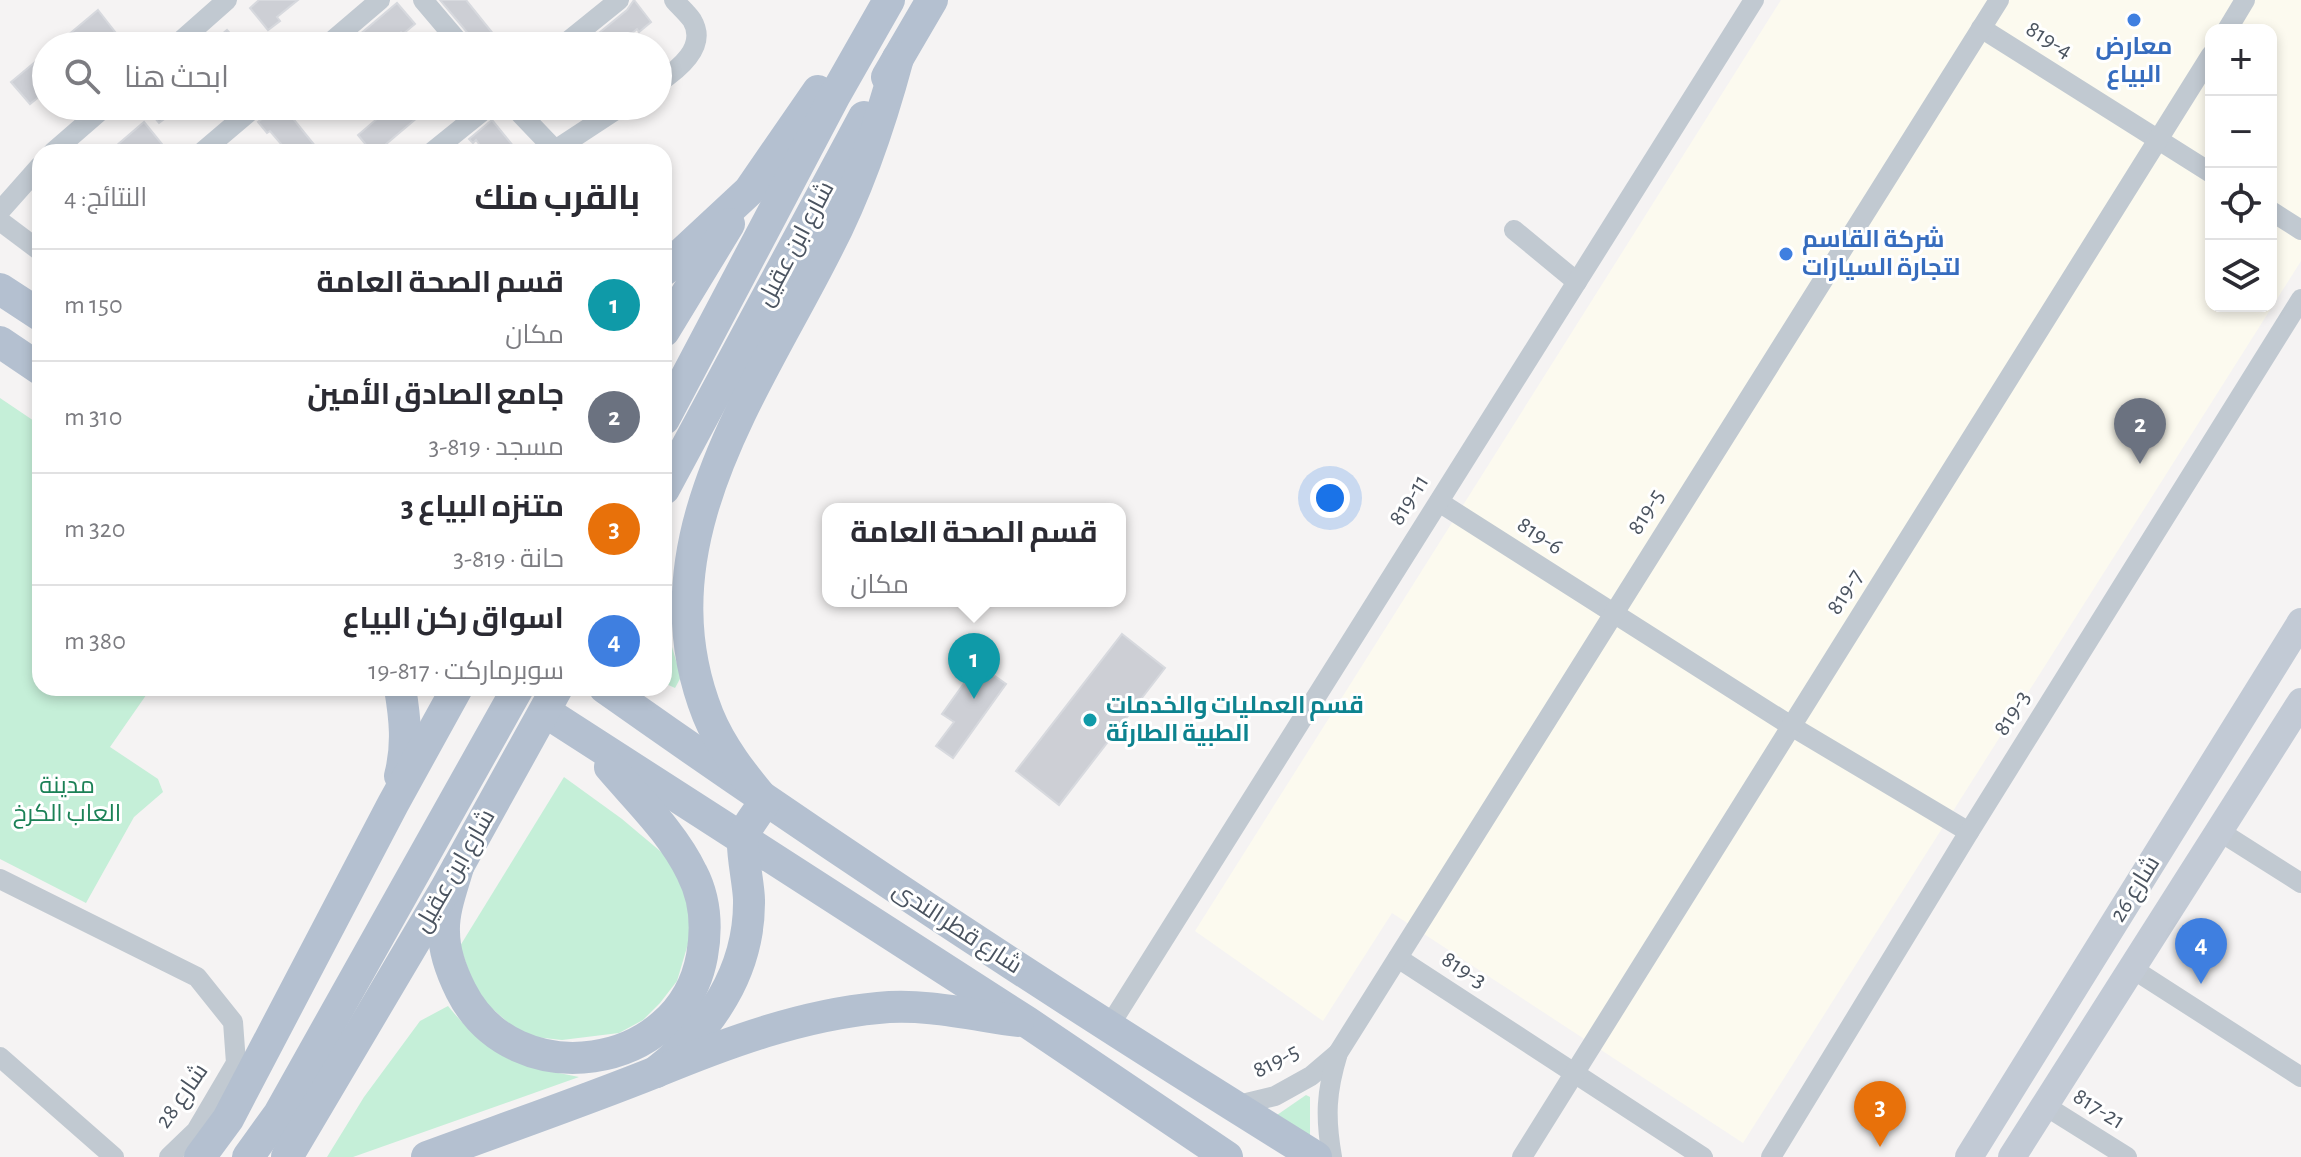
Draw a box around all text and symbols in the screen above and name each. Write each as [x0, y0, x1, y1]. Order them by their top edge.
marker: معارض البياع [2125, 11, 2143, 29]
street label: 819-4 [2022, 17, 2076, 63]
map controls [2205, 24, 2277, 312]
button: + [2205, 24, 2277, 96]
search box [32, 32, 672, 120]
place label: معارض البياع [2096, 35, 2172, 90]
icon: search [60, 54, 104, 98]
text: ابحث هنا [124, 63, 229, 93]
button: − [2205, 96, 2277, 168]
button: locate [2205, 168, 2277, 240]
street label: شارع ابن عقيل [752, 177, 842, 312]
text: بالقرب منك [474, 182, 640, 216]
text: النتائج: 4 [64, 185, 147, 211]
place label: شركة القاسم لتجارة السيارات [1802, 226, 1960, 281]
button: layers [2205, 240, 2277, 312]
marker: شركة القاسم لتجارة السيارات [1777, 245, 1795, 263]
text: قسم الصحة العامة [317, 268, 564, 298]
text: 150 m [64, 292, 123, 318]
text: 1 [609, 292, 619, 318]
text: مكان [505, 322, 564, 348]
text: جامع الصادق الأمين [307, 380, 564, 410]
pin: 2 [2114, 398, 2166, 464]
text: 310 m [64, 404, 123, 430]
text: 2 [608, 404, 620, 430]
text: مسجد · 819-3 [429, 434, 564, 460]
street label: 819-11 [1384, 470, 1434, 530]
your location [1310, 478, 1350, 518]
street label: 819-5 [1623, 485, 1669, 539]
text: متنزه البياع 3 [401, 492, 564, 522]
popup [822, 503, 1126, 607]
street label: 819-6 [1513, 512, 1567, 560]
text: 320 m [64, 516, 125, 542]
text: 3 [608, 516, 620, 542]
text: قسم الصحة العامة [850, 518, 1098, 548]
text: حانة · 819-3 [453, 546, 564, 572]
street label: 819-7 [1822, 565, 1868, 619]
text: مكان [850, 572, 909, 598]
text: اسواق ركن البياع [342, 604, 564, 634]
text: 380 m [64, 628, 126, 654]
text: 4 [607, 628, 621, 654]
pin: 1 [948, 633, 1000, 699]
text: سوبرماركت · 817-19 [368, 658, 564, 684]
street label: 819-3 [1989, 686, 2035, 740]
place label: قسم العمليات والخدمات الطبية الطارئة [1106, 694, 1364, 747]
marker: قسم العمليات والخدمات الطبية الطارئة [1081, 711, 1099, 729]
park label: مدينة العاب الكرخ [13, 774, 121, 829]
street label: شارع ابن عقيل [409, 805, 502, 938]
street label: شارع 26 [2105, 851, 2167, 928]
street label: شارع قطر الندى [887, 877, 1026, 981]
pin: 4 [2175, 918, 2227, 984]
street label: 819-3 [1437, 947, 1491, 993]
street label: 819-5 [1249, 1039, 1303, 1083]
street label: شارع 28 [150, 1059, 215, 1134]
pin: 3 [1854, 1081, 1906, 1147]
street label: 817-21 [2069, 1084, 2129, 1134]

